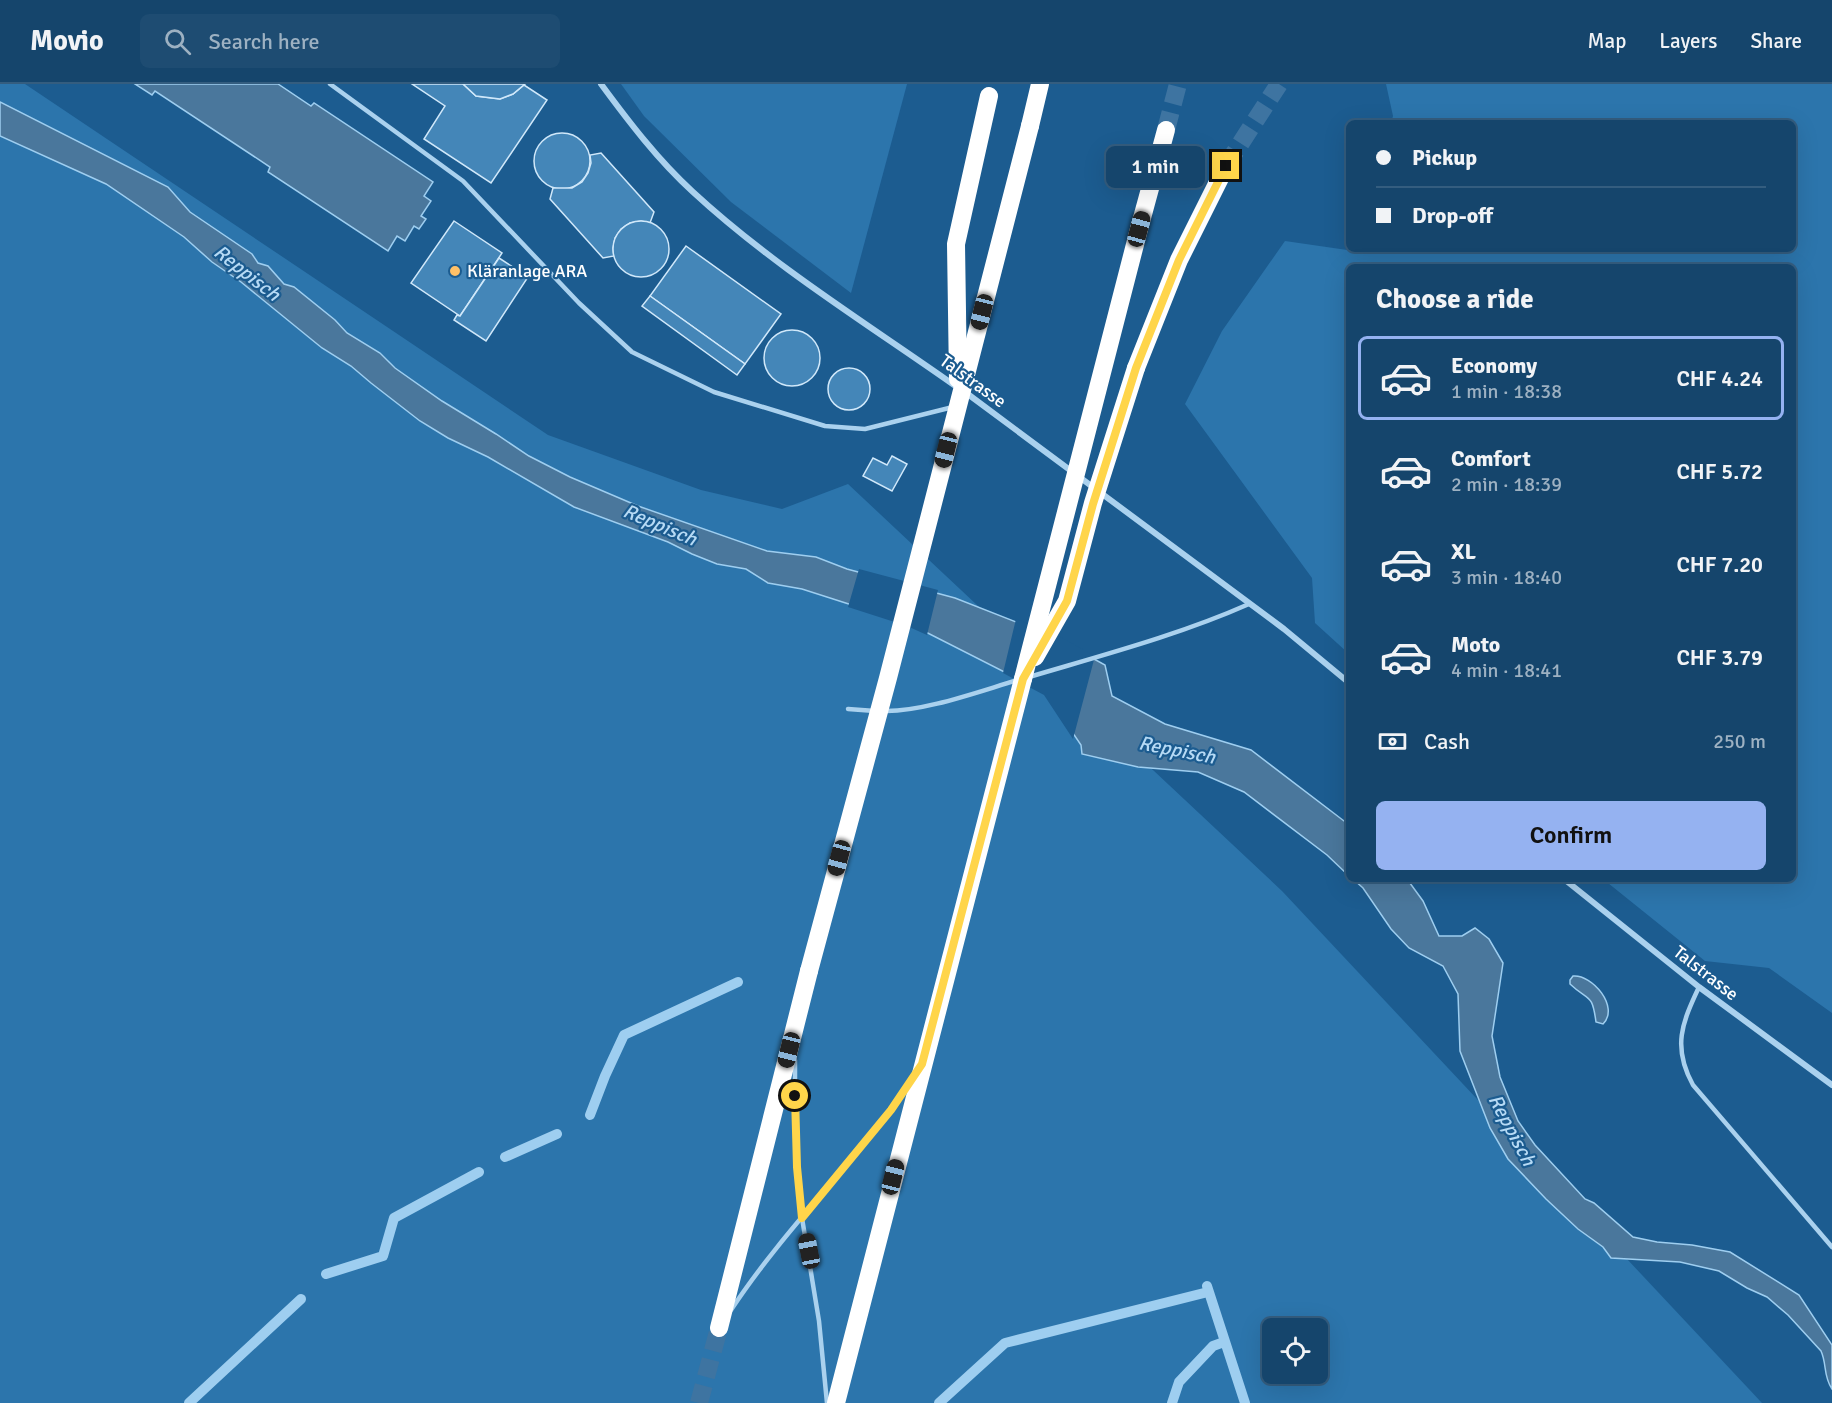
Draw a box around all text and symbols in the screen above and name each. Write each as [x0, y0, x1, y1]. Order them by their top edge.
search box [140, 14, 560, 68]
text: Movio [30, 24, 104, 58]
icon: search [161, 25, 194, 58]
text: Search here [209, 28, 320, 55]
text: Map [1588, 28, 1626, 54]
text: Layers [1659, 28, 1717, 54]
text: Share [1750, 28, 1802, 54]
text: Pickup [1412, 144, 1477, 171]
callout: 1 min [1106, 145, 1205, 187]
route end [1212, 152, 1239, 179]
text: 1 min [1132, 154, 1179, 179]
text: Drop-off [1412, 202, 1493, 229]
car [1126, 209, 1152, 249]
water label: Reppisch [209, 239, 286, 307]
place label: Kläranlage ARA [467, 260, 587, 282]
marker: Kläranlage ARA [448, 264, 462, 278]
text: Choose a ride [1376, 283, 1534, 316]
car [969, 292, 995, 332]
street label: Talstrasse [936, 350, 1010, 412]
icon: car [1379, 351, 1433, 405]
text: Economy [1451, 352, 1537, 379]
text: CHF 4.24 [1677, 365, 1763, 392]
text: 1 min · 18:38 [1451, 379, 1562, 404]
car [933, 430, 959, 470]
icon: car [1379, 444, 1433, 498]
text: Comfort [1451, 445, 1531, 472]
text: CHF 5.72 [1677, 458, 1763, 485]
text: 2 min · 18:39 [1451, 472, 1562, 497]
water label: Reppisch [619, 498, 702, 552]
icon: car [1379, 537, 1433, 591]
text: XL [1451, 538, 1476, 565]
text: CHF 7.20 [1677, 551, 1763, 578]
text: 3 min · 18:40 [1451, 565, 1562, 590]
icon: car [1379, 630, 1433, 684]
text: Moto [1451, 631, 1500, 658]
text: CHF 3.79 [1677, 644, 1763, 671]
text: 4 min · 18:41 [1451, 658, 1562, 683]
icon: cash [1376, 725, 1409, 758]
text: Cash [1424, 728, 1470, 755]
text: 250 m [1713, 729, 1766, 754]
water label: Reppisch [1137, 730, 1218, 770]
button: Confirm [1376, 801, 1766, 870]
car [826, 838, 852, 878]
street label: Talstrasse [1669, 941, 1743, 1005]
car [776, 1030, 802, 1070]
route start [781, 1082, 808, 1109]
water label: Reppisch [1483, 1090, 1542, 1171]
car [880, 1157, 906, 1197]
car [797, 1232, 821, 1270]
map controls [1262, 1318, 1328, 1384]
button: locate [1262, 1318, 1328, 1384]

